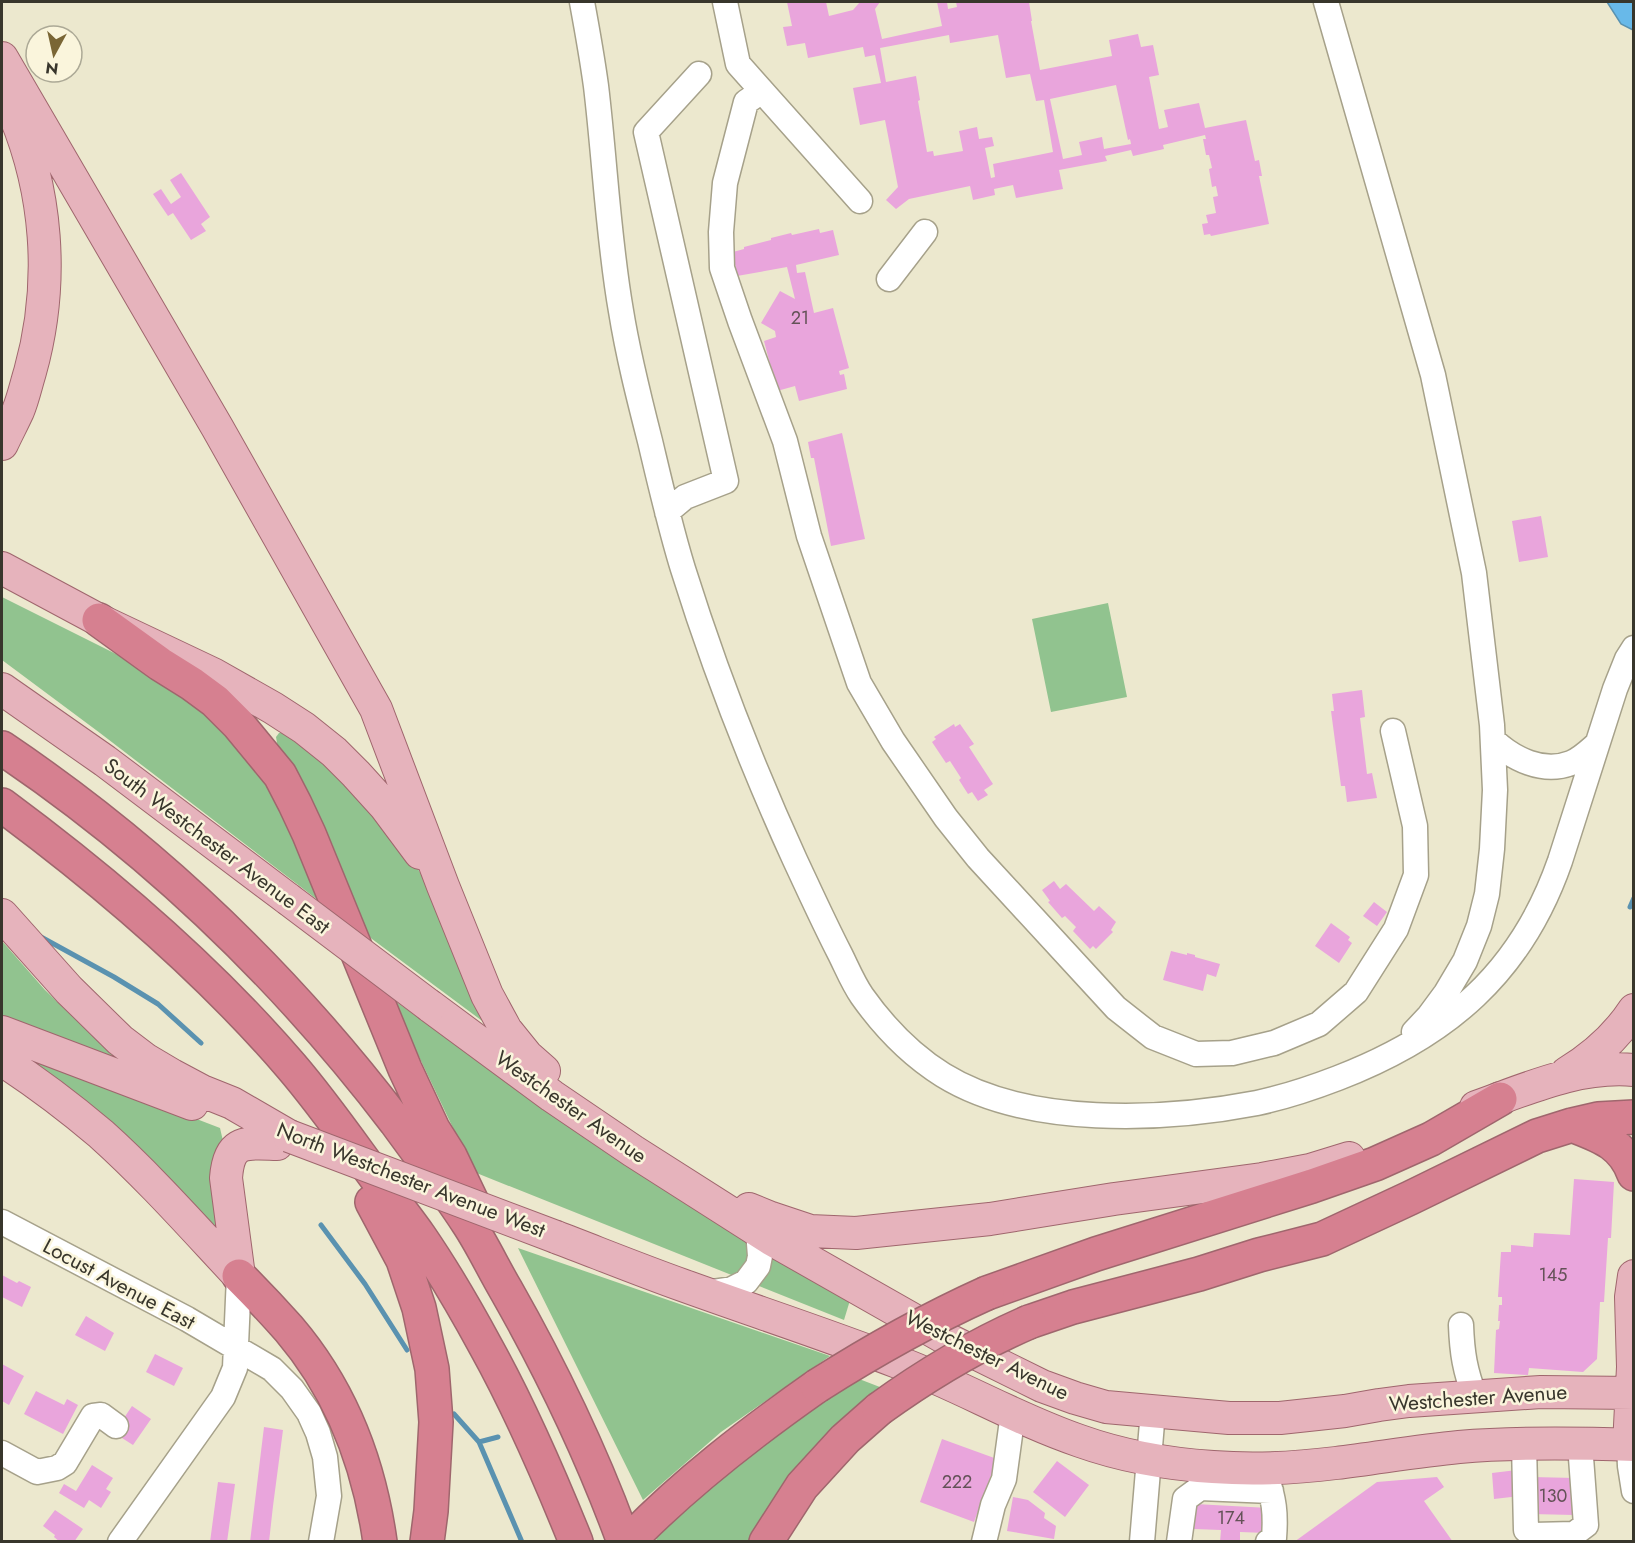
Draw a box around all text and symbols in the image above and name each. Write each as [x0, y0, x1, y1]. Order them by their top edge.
north arrow [24, 24, 84, 84]
text: N [44, 56, 60, 81]
house number: 21 [791, 305, 809, 331]
street label: South Westchester Avenue East [98, 751, 336, 941]
street label: Westchester Avenue [489, 1044, 653, 1171]
street label: North Westchester Avenue West [272, 1115, 550, 1245]
street label: Locust Avenue East [38, 1231, 200, 1337]
house number: 145 [1539, 1262, 1567, 1288]
street label: Westchester Avenue [900, 1302, 1074, 1408]
street label: Westchester Avenue [1388, 1377, 1568, 1419]
house number: 222 [942, 1469, 972, 1495]
house number: 130 [1539, 1483, 1568, 1509]
house number: 174 [1217, 1505, 1245, 1531]

